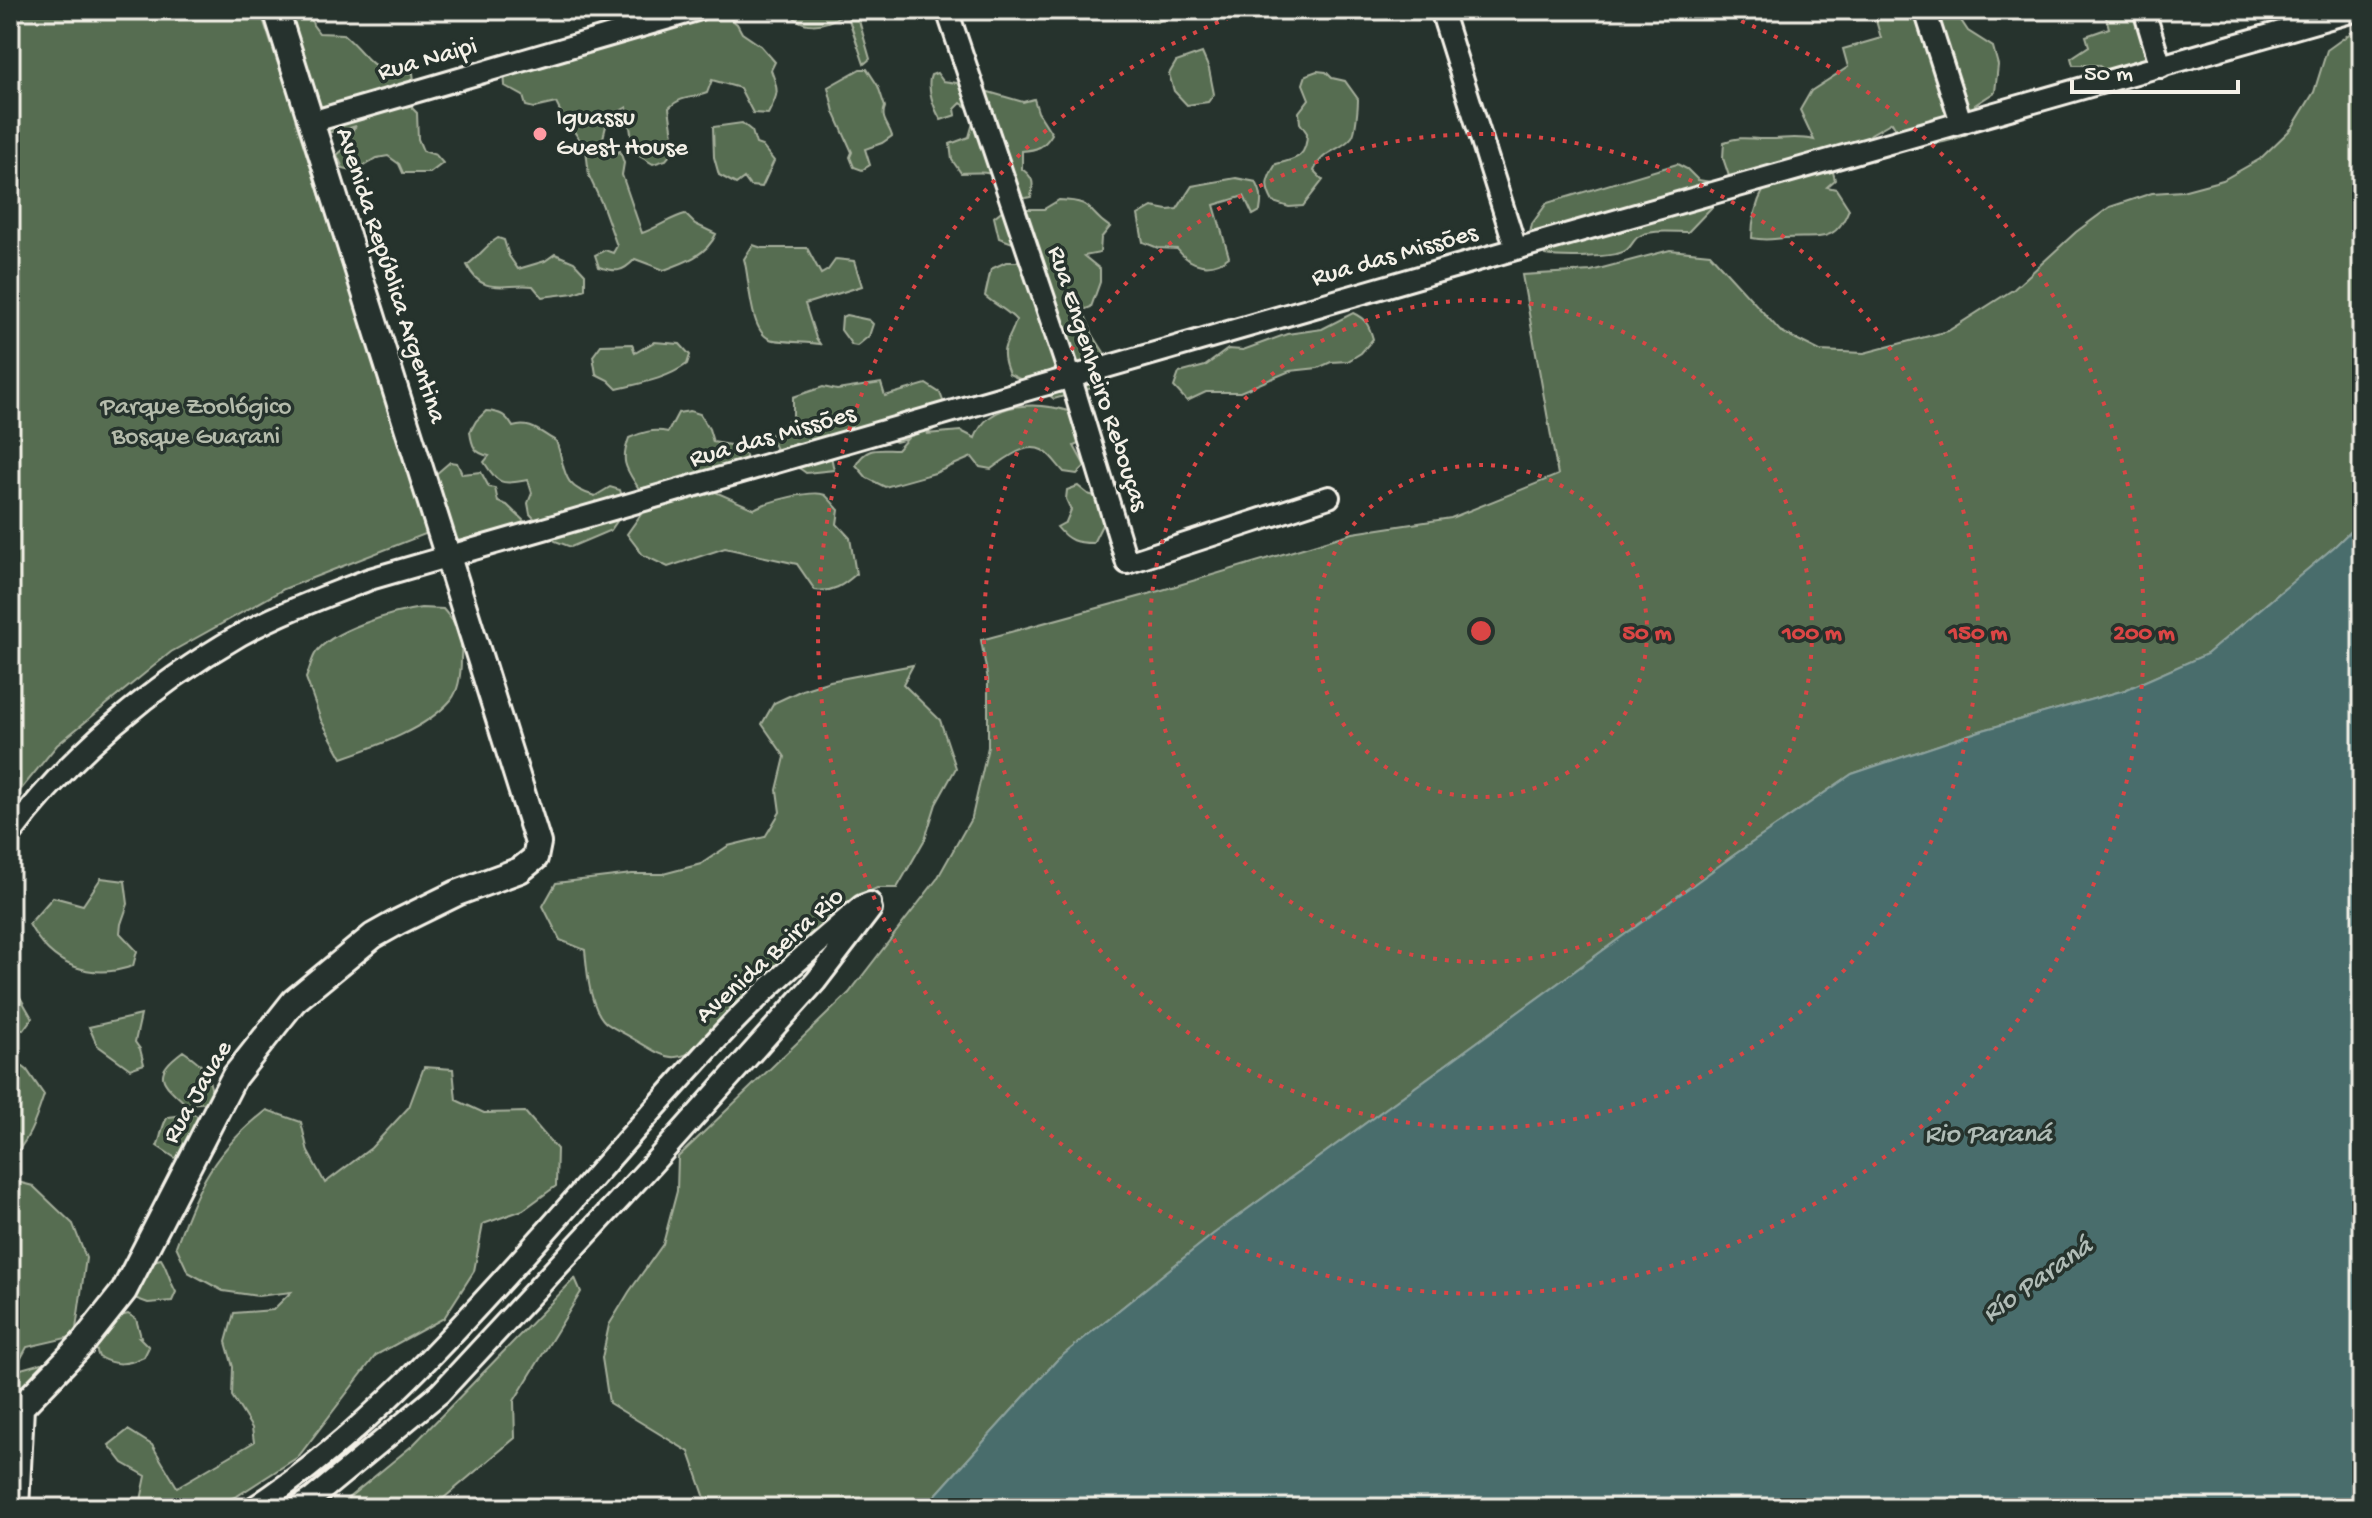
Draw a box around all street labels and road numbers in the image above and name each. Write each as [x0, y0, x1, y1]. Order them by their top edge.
street label: Rua Naipi [375, 32, 481, 90]
street label: Avenida República Argentina [327, 124, 452, 429]
street label: Rua das Missões [1308, 218, 1483, 295]
street label: Rua Engenheiro Rebouças [1039, 243, 1154, 517]
street label: Rua das Missões [686, 399, 861, 476]
street label: Avenida Beira Rio [690, 882, 852, 1032]
street label: Rua Javae [157, 1035, 241, 1150]

